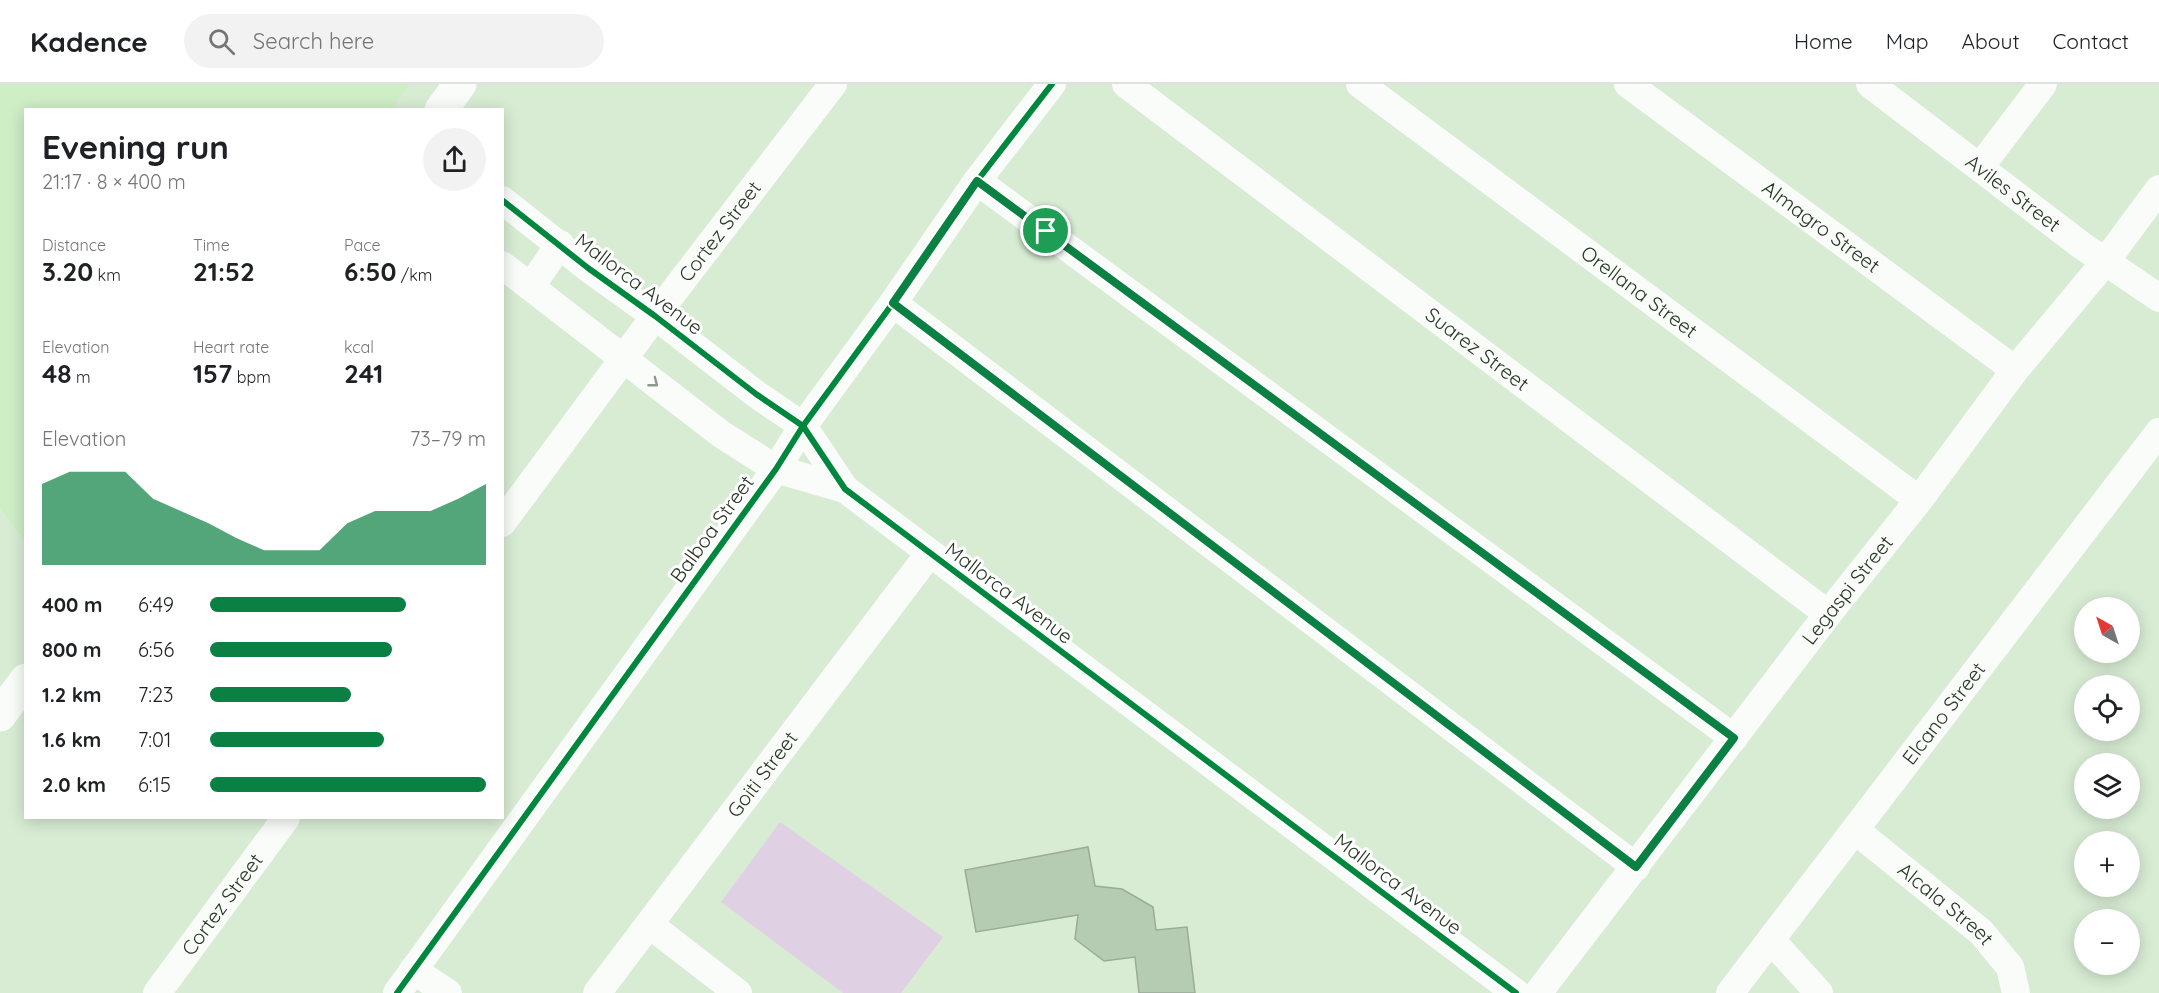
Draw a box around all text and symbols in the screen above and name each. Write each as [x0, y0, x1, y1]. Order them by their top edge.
search box [184, 14, 604, 68]
text: Kadence [30, 24, 148, 59]
icon: search [205, 25, 238, 58]
text: Search here [253, 27, 374, 55]
text: Home [1794, 28, 1853, 54]
text: Map [1886, 28, 1929, 54]
text: About [1962, 28, 2020, 54]
text: Contact [2053, 28, 2129, 54]
text: Evening run [42, 126, 229, 167]
button: share [423, 128, 486, 191]
street label: Aviles Street [1961, 149, 2066, 237]
text: 21:17 · 8 × 400 m [42, 169, 186, 194]
street label: Cortez Street [673, 175, 766, 287]
street label: Almagro Street [1758, 175, 1885, 278]
pin [1020, 205, 1071, 256]
icon: arrive [1029, 214, 1062, 247]
street label: Mallorca Avenue [571, 227, 708, 340]
text: Distance [42, 235, 106, 255]
text: Time [193, 235, 230, 255]
text: Pace [344, 235, 380, 255]
street label: Orellana Street [1576, 240, 1703, 343]
text: 3.20 [42, 255, 93, 288]
text: 21:52 [193, 255, 255, 288]
text: 6:50 [344, 255, 396, 288]
text: km [93, 265, 121, 285]
text: /km [396, 265, 432, 285]
street label: Suarez Street [1421, 302, 1534, 396]
text: Elevation [42, 337, 109, 357]
text: Heart rate [193, 337, 269, 357]
text: kcal [344, 337, 374, 357]
text: 48 [42, 357, 72, 390]
text: 157 [193, 357, 232, 390]
text: 241 [344, 357, 383, 390]
text: m [72, 367, 91, 387]
text: bpm [232, 367, 271, 387]
one-way arrow [648, 375, 659, 386]
text: Elevation [42, 426, 126, 451]
text: 73–79 m [410, 426, 486, 451]
street label: Balboa Street [664, 470, 759, 587]
street label: Legaspi Street [1796, 530, 1898, 649]
street label: Mallorca Avenue [941, 536, 1078, 649]
text: 400 m [42, 592, 102, 617]
text: 6:49 [138, 592, 174, 617]
north arrow [2074, 597, 2140, 663]
map controls [2074, 597, 2140, 975]
text: 800 m [42, 637, 102, 662]
text: 6:56 [138, 637, 174, 662]
street label: Elcano Street [1896, 657, 1991, 769]
button: locate [2074, 675, 2140, 741]
text: 1.2 km [42, 682, 102, 707]
text: 7:23 [138, 682, 174, 707]
street label: Goiti Street [721, 726, 803, 822]
text: 1.6 km [42, 727, 101, 752]
text: 7:01 [138, 727, 171, 752]
button: layers [2074, 753, 2140, 819]
text: 2.0 km [42, 772, 106, 797]
text: 6:15 [138, 772, 171, 797]
street label: Mallorca Avenue [1330, 827, 1467, 940]
button: + [2074, 831, 2140, 897]
street label: Cortez Street [176, 848, 268, 960]
street label: Alcala Street [1893, 857, 2000, 950]
button: − [2074, 909, 2140, 975]

